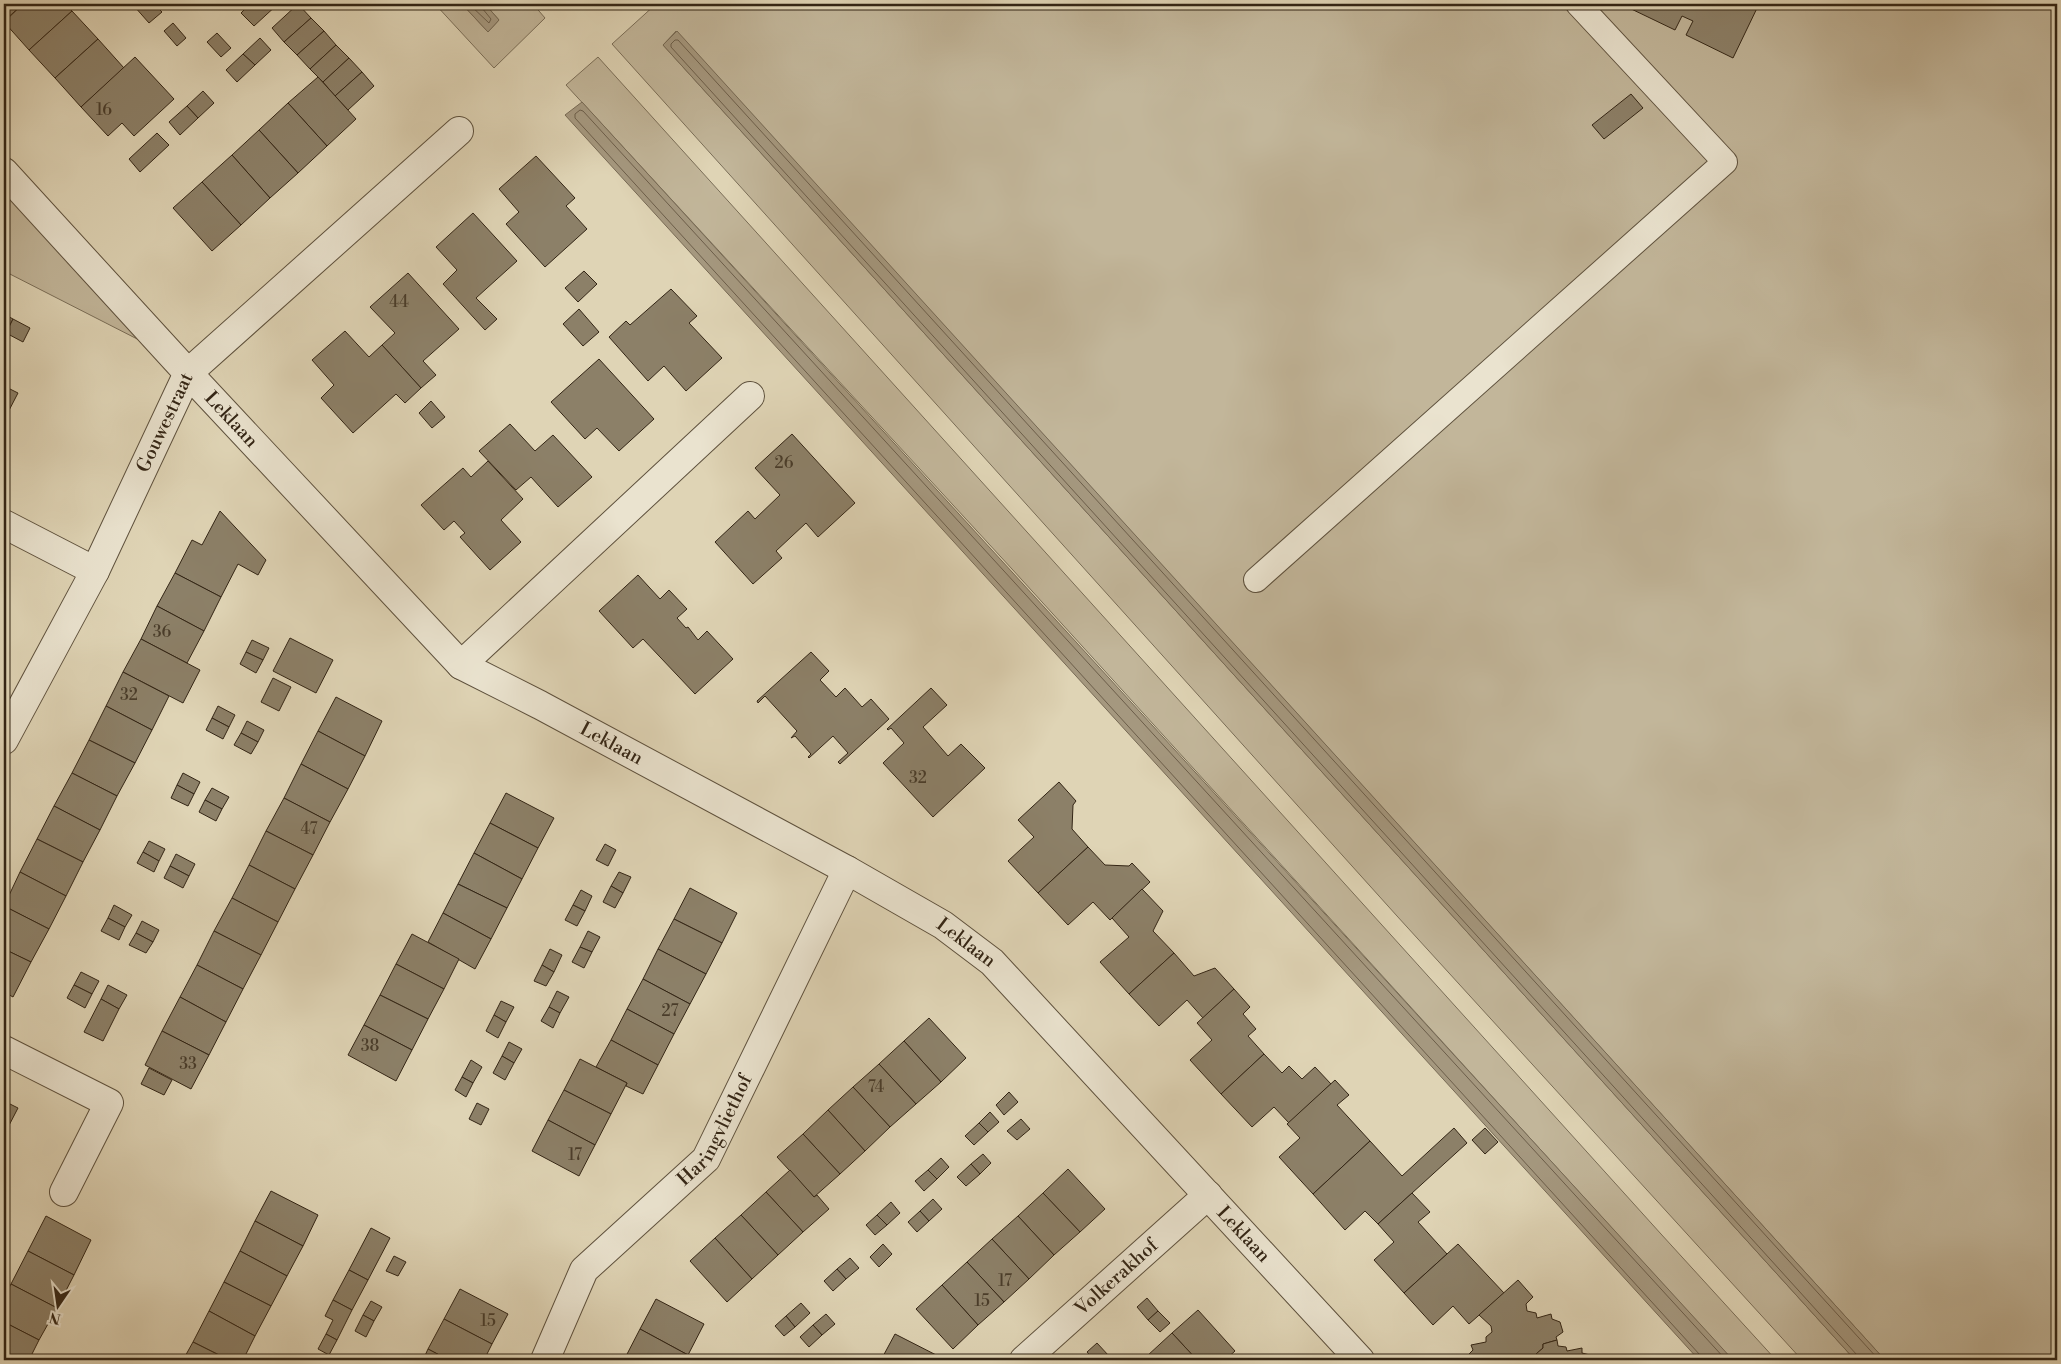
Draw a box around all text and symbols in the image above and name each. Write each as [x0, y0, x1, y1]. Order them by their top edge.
house number: 16 [96, 100, 112, 120]
house number: 44 [389, 292, 409, 312]
street label: Gouwestraat [131, 369, 199, 476]
street label: Leklaan [199, 386, 263, 453]
house number: 26 [775, 453, 794, 473]
house number: 36 [153, 622, 172, 642]
house number: 32 [120, 685, 138, 705]
street label: Leklaan [576, 717, 647, 770]
house number: 32 [909, 768, 927, 788]
house number: 47 [301, 819, 317, 839]
street label: Leklaan [932, 912, 1001, 973]
house number: 27 [661, 1001, 679, 1021]
house number: 38 [361, 1036, 380, 1056]
house number: 33 [179, 1054, 197, 1074]
street label: Haringvliethof [672, 1069, 758, 1191]
house number: 74 [868, 1077, 885, 1097]
house number: 17 [568, 1145, 582, 1165]
street label: Leklaan [1212, 1201, 1276, 1267]
street label: Volkerakhof [1069, 1233, 1164, 1321]
house number: 17 [998, 1271, 1012, 1291]
north arrow [32, 1282, 82, 1332]
house number: 15 [974, 1291, 990, 1311]
text: N [48, 1308, 63, 1328]
house number: 15 [480, 1311, 496, 1331]

